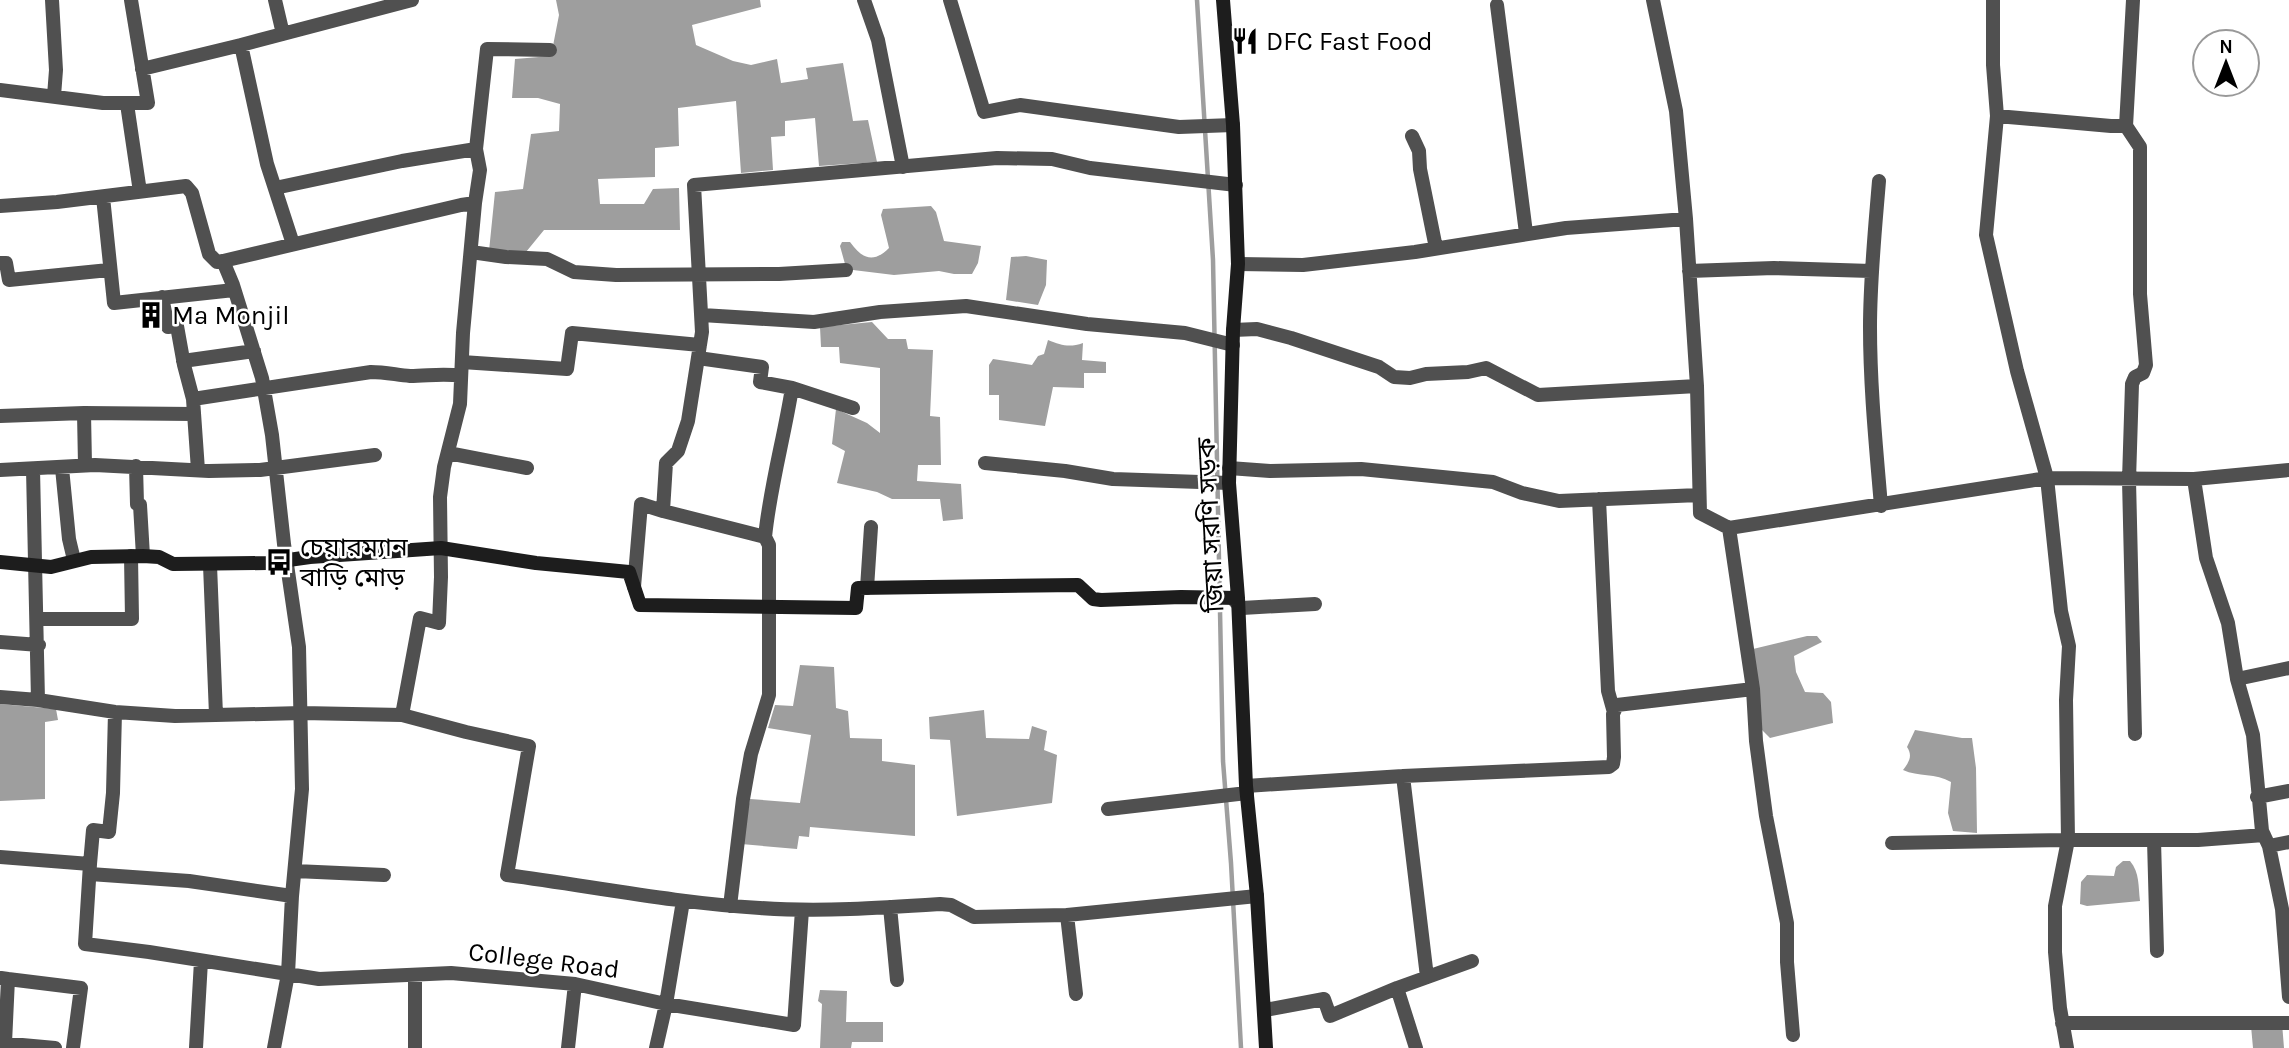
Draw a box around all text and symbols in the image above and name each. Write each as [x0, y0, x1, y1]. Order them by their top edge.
restaurant icon: DFC Fast Food [1230, 26, 1260, 56]
place label: DFC Fast Food [1266, 26, 1433, 57]
north arrow [2191, 28, 2261, 98]
text: N [2219, 36, 2233, 58]
building icon: Ma Monjil [136, 300, 166, 330]
place label: Ma Monjil [172, 300, 290, 331]
street label: জিয়া সরণি সড়ক [1190, 436, 1231, 614]
place label: চেয়ারম্যান বাড়ি মোড় [299, 532, 408, 593]
bus stop icon: চেয়ারম্যান বাড়ি মোড় [264, 547, 294, 577]
street label: College Road [467, 936, 621, 985]

